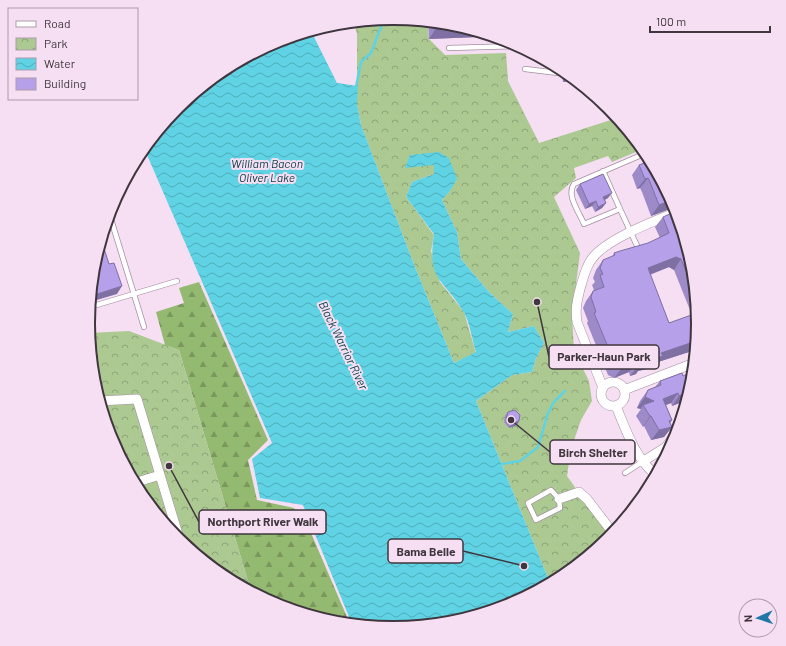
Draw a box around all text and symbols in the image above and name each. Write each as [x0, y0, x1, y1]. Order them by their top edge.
legend [8, 8, 138, 100]
scale bar [650, 8, 770, 34]
text: 100 m [656, 14, 686, 28]
text: Road [44, 16, 71, 30]
text: Park [44, 36, 68, 50]
text: Water [44, 56, 76, 70]
text: Building [44, 76, 86, 90]
water label: William Bacon Oliver Lake [231, 156, 303, 184]
water label: Black Warrior River [316, 298, 372, 392]
callout: Parker-Haun Park [549, 345, 659, 369]
text: Parker-Haun Park [557, 349, 651, 363]
callout: Birch Shelter [550, 440, 635, 464]
text: Birch Shelter [558, 445, 628, 459]
callout: Northport River Walk [199, 510, 326, 534]
text: Northport River Walk [208, 514, 319, 528]
callout: Bama Belle [388, 539, 463, 563]
text: Bama Belle [397, 544, 456, 558]
north arrow [738, 598, 778, 638]
text: N [741, 615, 754, 623]

